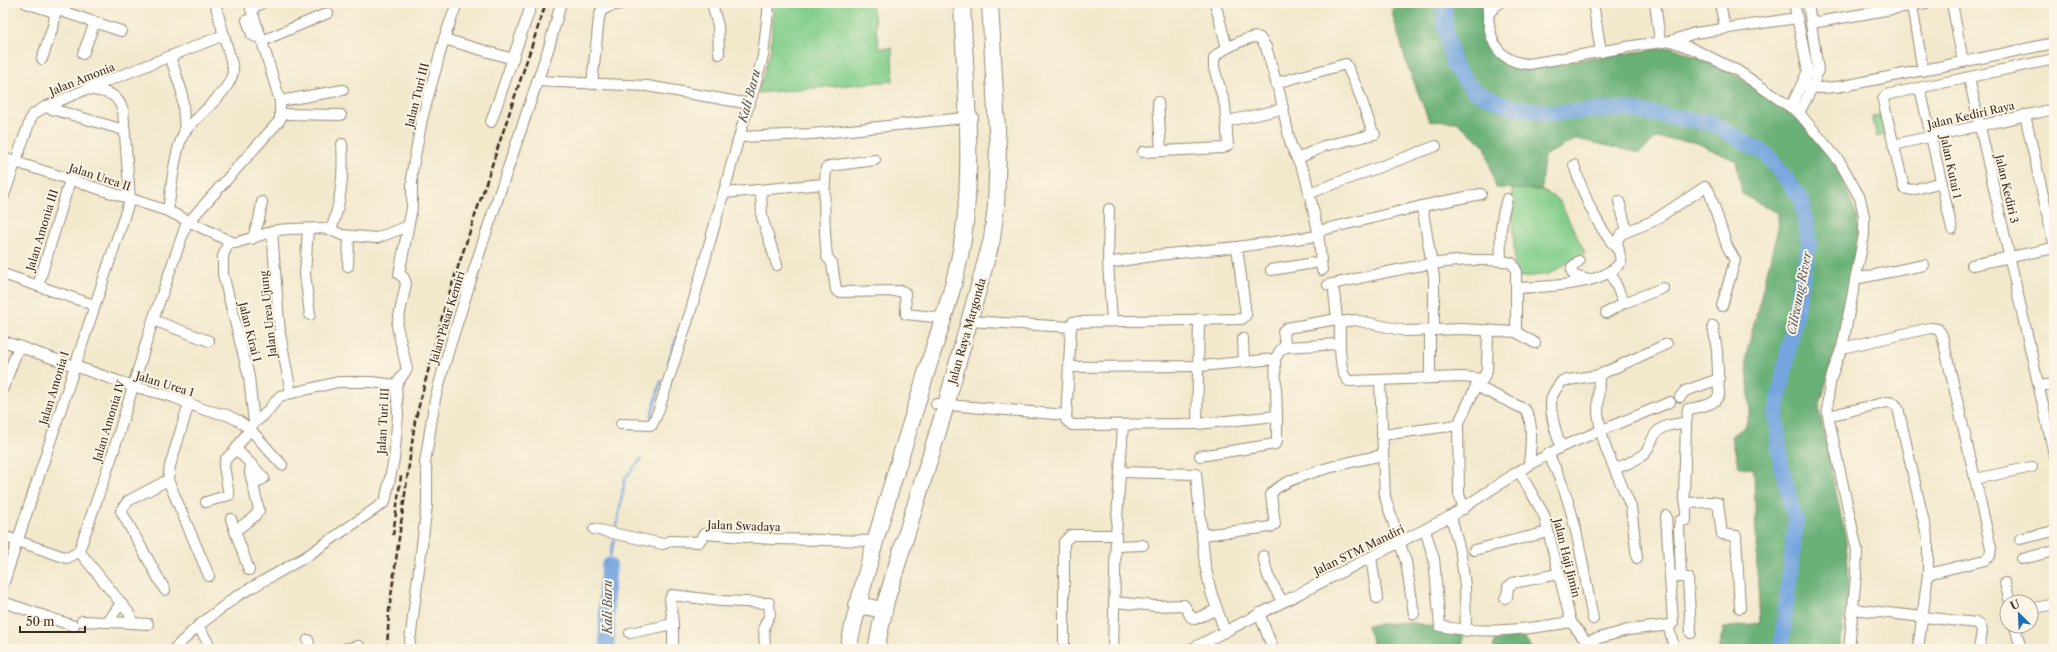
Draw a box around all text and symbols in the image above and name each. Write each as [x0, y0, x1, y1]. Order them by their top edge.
street label: Jalan Amonia [45, 59, 117, 99]
street label: Jalan Turi III [402, 61, 432, 131]
water label: Kali Baru [735, 67, 763, 125]
street label: Jalan Kediri Raya [1924, 98, 2016, 132]
street label: Jalan Kutai 1 [1937, 132, 1965, 200]
street label: Jalan Kediri 3 [1992, 151, 2022, 225]
street label: Jalan Urea II [65, 160, 133, 194]
street label: Jalan Amonia III [22, 188, 61, 274]
water label: Ciliwung River [1784, 249, 1815, 336]
street label: Jalan Pasar Kemiri [426, 269, 468, 367]
street label: Jalan Urea Ujung [256, 270, 280, 360]
street label: Jalan Raya Margonda [945, 276, 989, 388]
street label: Jalan Kirai I [235, 299, 264, 363]
street label: Jalan Amonia I [36, 350, 72, 428]
street label: Jalan Urea 1 [132, 368, 196, 400]
street label: Jalan Amonia IV [89, 378, 128, 465]
street label: Jalan Turi III [374, 388, 392, 456]
street label: Jalan Haji Jimin [1550, 515, 1584, 599]
street label: Jalan Swadaya [705, 518, 781, 534]
street label: Jalan STM Mandiri [1310, 522, 1407, 579]
water label: Kali Baru [600, 579, 615, 635]
north arrow [1999, 594, 2039, 634]
text: U [2008, 597, 2022, 613]
scale bar [20, 608, 85, 634]
text: 50 m [26, 614, 55, 629]

